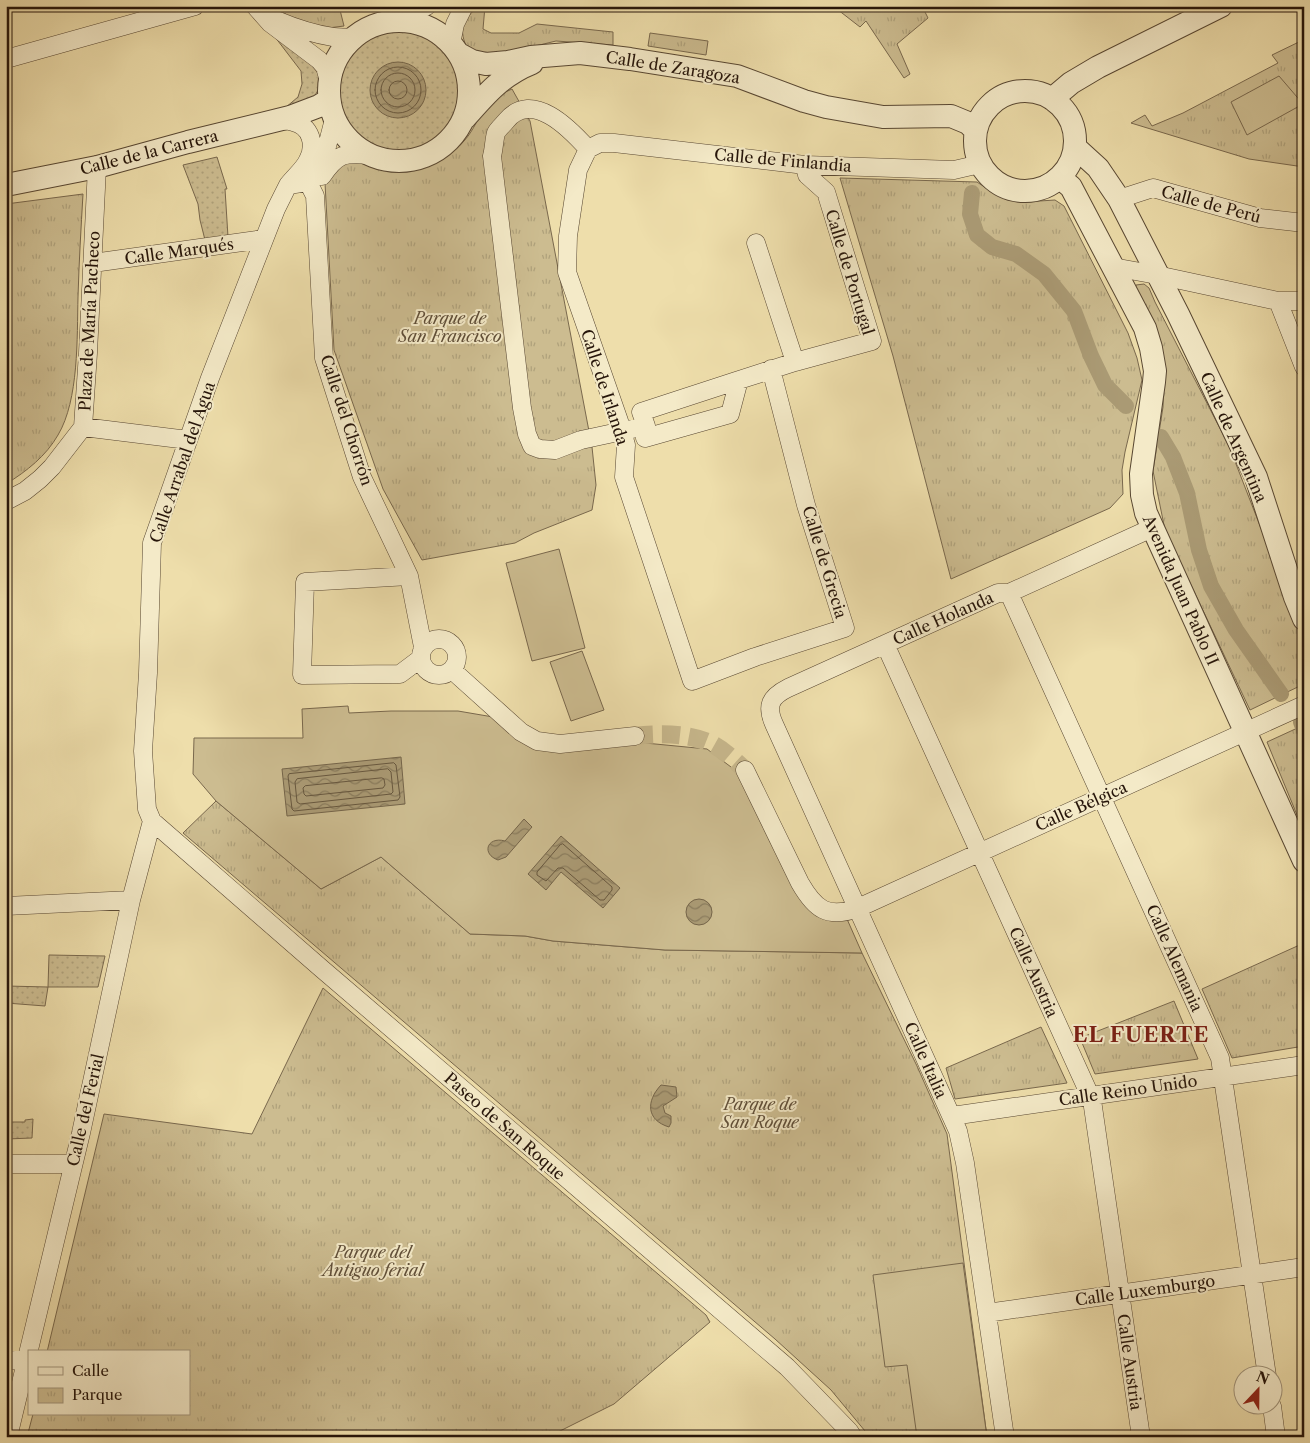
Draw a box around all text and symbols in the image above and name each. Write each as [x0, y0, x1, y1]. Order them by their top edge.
street label: Calle de Zaragoza [604, 47, 742, 88]
street label: Calle de la Carrera [78, 125, 221, 179]
street label: Calle de Finlandia [713, 144, 853, 176]
street label: Calle de Perú [1159, 181, 1263, 227]
street label: Calle de Portugal [821, 207, 879, 337]
street label: Plaza de María Pacheco [74, 230, 104, 412]
street label: Calle Marqués [123, 233, 235, 269]
park label: Parque de San Francisco [397, 308, 502, 346]
street label: Calle de Irlanda [577, 327, 633, 448]
street label: Calle del Chorrón [316, 352, 378, 488]
street label: Calle de Argentina [1196, 369, 1272, 506]
street label: Calle Arrabal del Agua [145, 378, 219, 545]
street label: Calle de Grecia [798, 503, 852, 621]
street label: Avenida Juan Pablo II [1138, 511, 1223, 668]
street label: Calle Holanda [890, 587, 997, 649]
street label: Calle Bélgica [1032, 777, 1131, 835]
street label: Calle Alemania [1142, 901, 1208, 1015]
street label: Calle Austria [1005, 924, 1063, 1021]
street label: Calle Italia [900, 1019, 952, 1102]
district label: EL FUERTE [1072, 1022, 1210, 1047]
street label: Calle del Ferial [62, 1052, 108, 1168]
street label: Paseo de San Roque [440, 1068, 570, 1184]
street label: Calle Reino Unido [1058, 1070, 1199, 1110]
park label: Parque de San Roque [720, 1094, 800, 1132]
park label: Parque del Antiguo ferial [320, 1242, 425, 1280]
street label: Calle Luxemburgo [1074, 1270, 1216, 1310]
street label: Calle Austria [1113, 1313, 1147, 1412]
legend [28, 1350, 190, 1416]
text: Calle [72, 1361, 109, 1380]
north arrow [1232, 1366, 1282, 1416]
text: N [1254, 1367, 1272, 1389]
text: Parque [72, 1385, 122, 1404]

